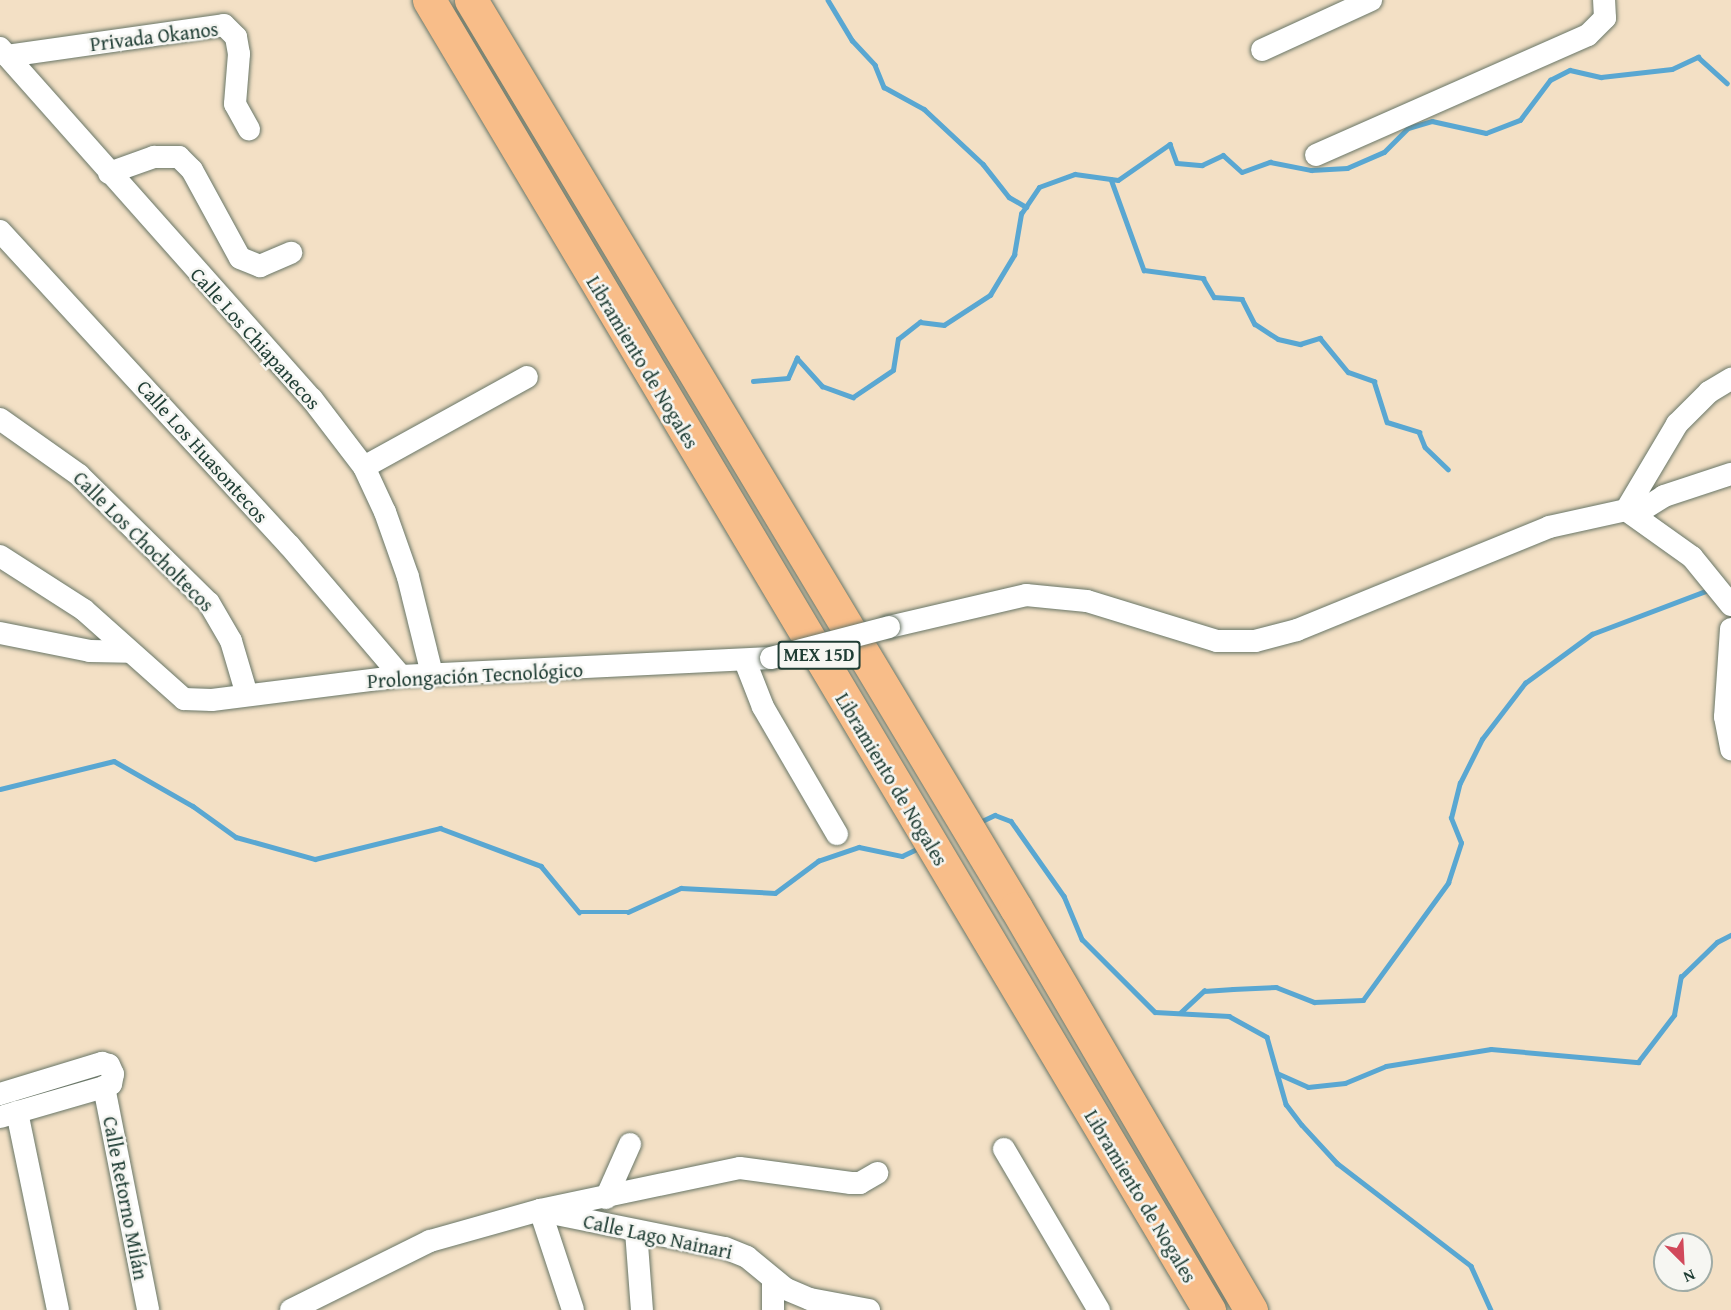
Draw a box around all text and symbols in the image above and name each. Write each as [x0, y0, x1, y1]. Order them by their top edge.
street label: Privada Okanos [88, 16, 220, 56]
street label: Calle Los Chiapanecos [186, 262, 326, 414]
street label: Libramiento de Nogales [582, 271, 704, 453]
street label: Calle Los Huasontecos [133, 375, 273, 527]
street label: Calle Los Chocholtecos [69, 466, 219, 616]
road number: MEX 15D [777, 640, 861, 670]
street label: Prolongación Tecnológico [366, 657, 584, 693]
street label: Libramiento de Nogales [831, 688, 953, 870]
street label: Libramiento de Nogales [1080, 1105, 1202, 1287]
street label: Calle Retorno Milán [98, 1114, 154, 1282]
street label: Calle Lago Nainari [581, 1208, 735, 1264]
north arrow [1653, 1232, 1713, 1292]
text: N [1680, 1263, 1699, 1290]

